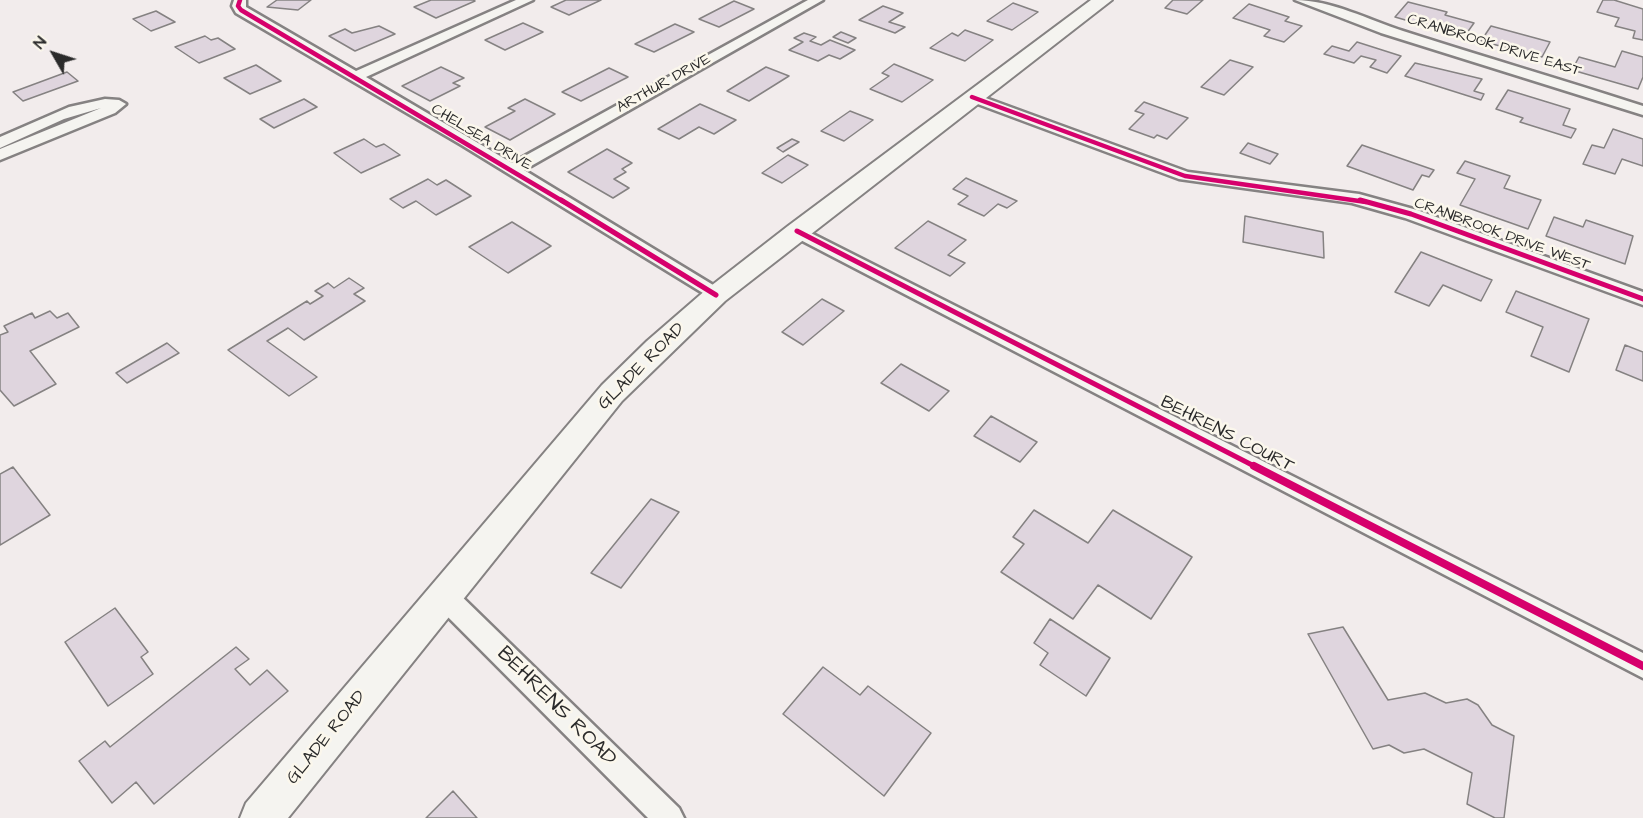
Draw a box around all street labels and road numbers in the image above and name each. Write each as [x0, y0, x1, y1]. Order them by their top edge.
street label: CRANBROOK DRIVE EAST [1405, 11, 1583, 81]
street label: ARTHUR DRIVE [614, 51, 714, 117]
street label: CHELSEA DRIVE [427, 101, 535, 175]
street label: CRANBROOK DRIVE WEST [1412, 195, 1592, 275]
street label: GLADE ROAD [594, 319, 690, 415]
street label: BEHRENS COURT [1157, 392, 1297, 478]
street label: BEHRENS ROAD [491, 642, 621, 772]
street label: GLADE ROAD [283, 687, 371, 789]

